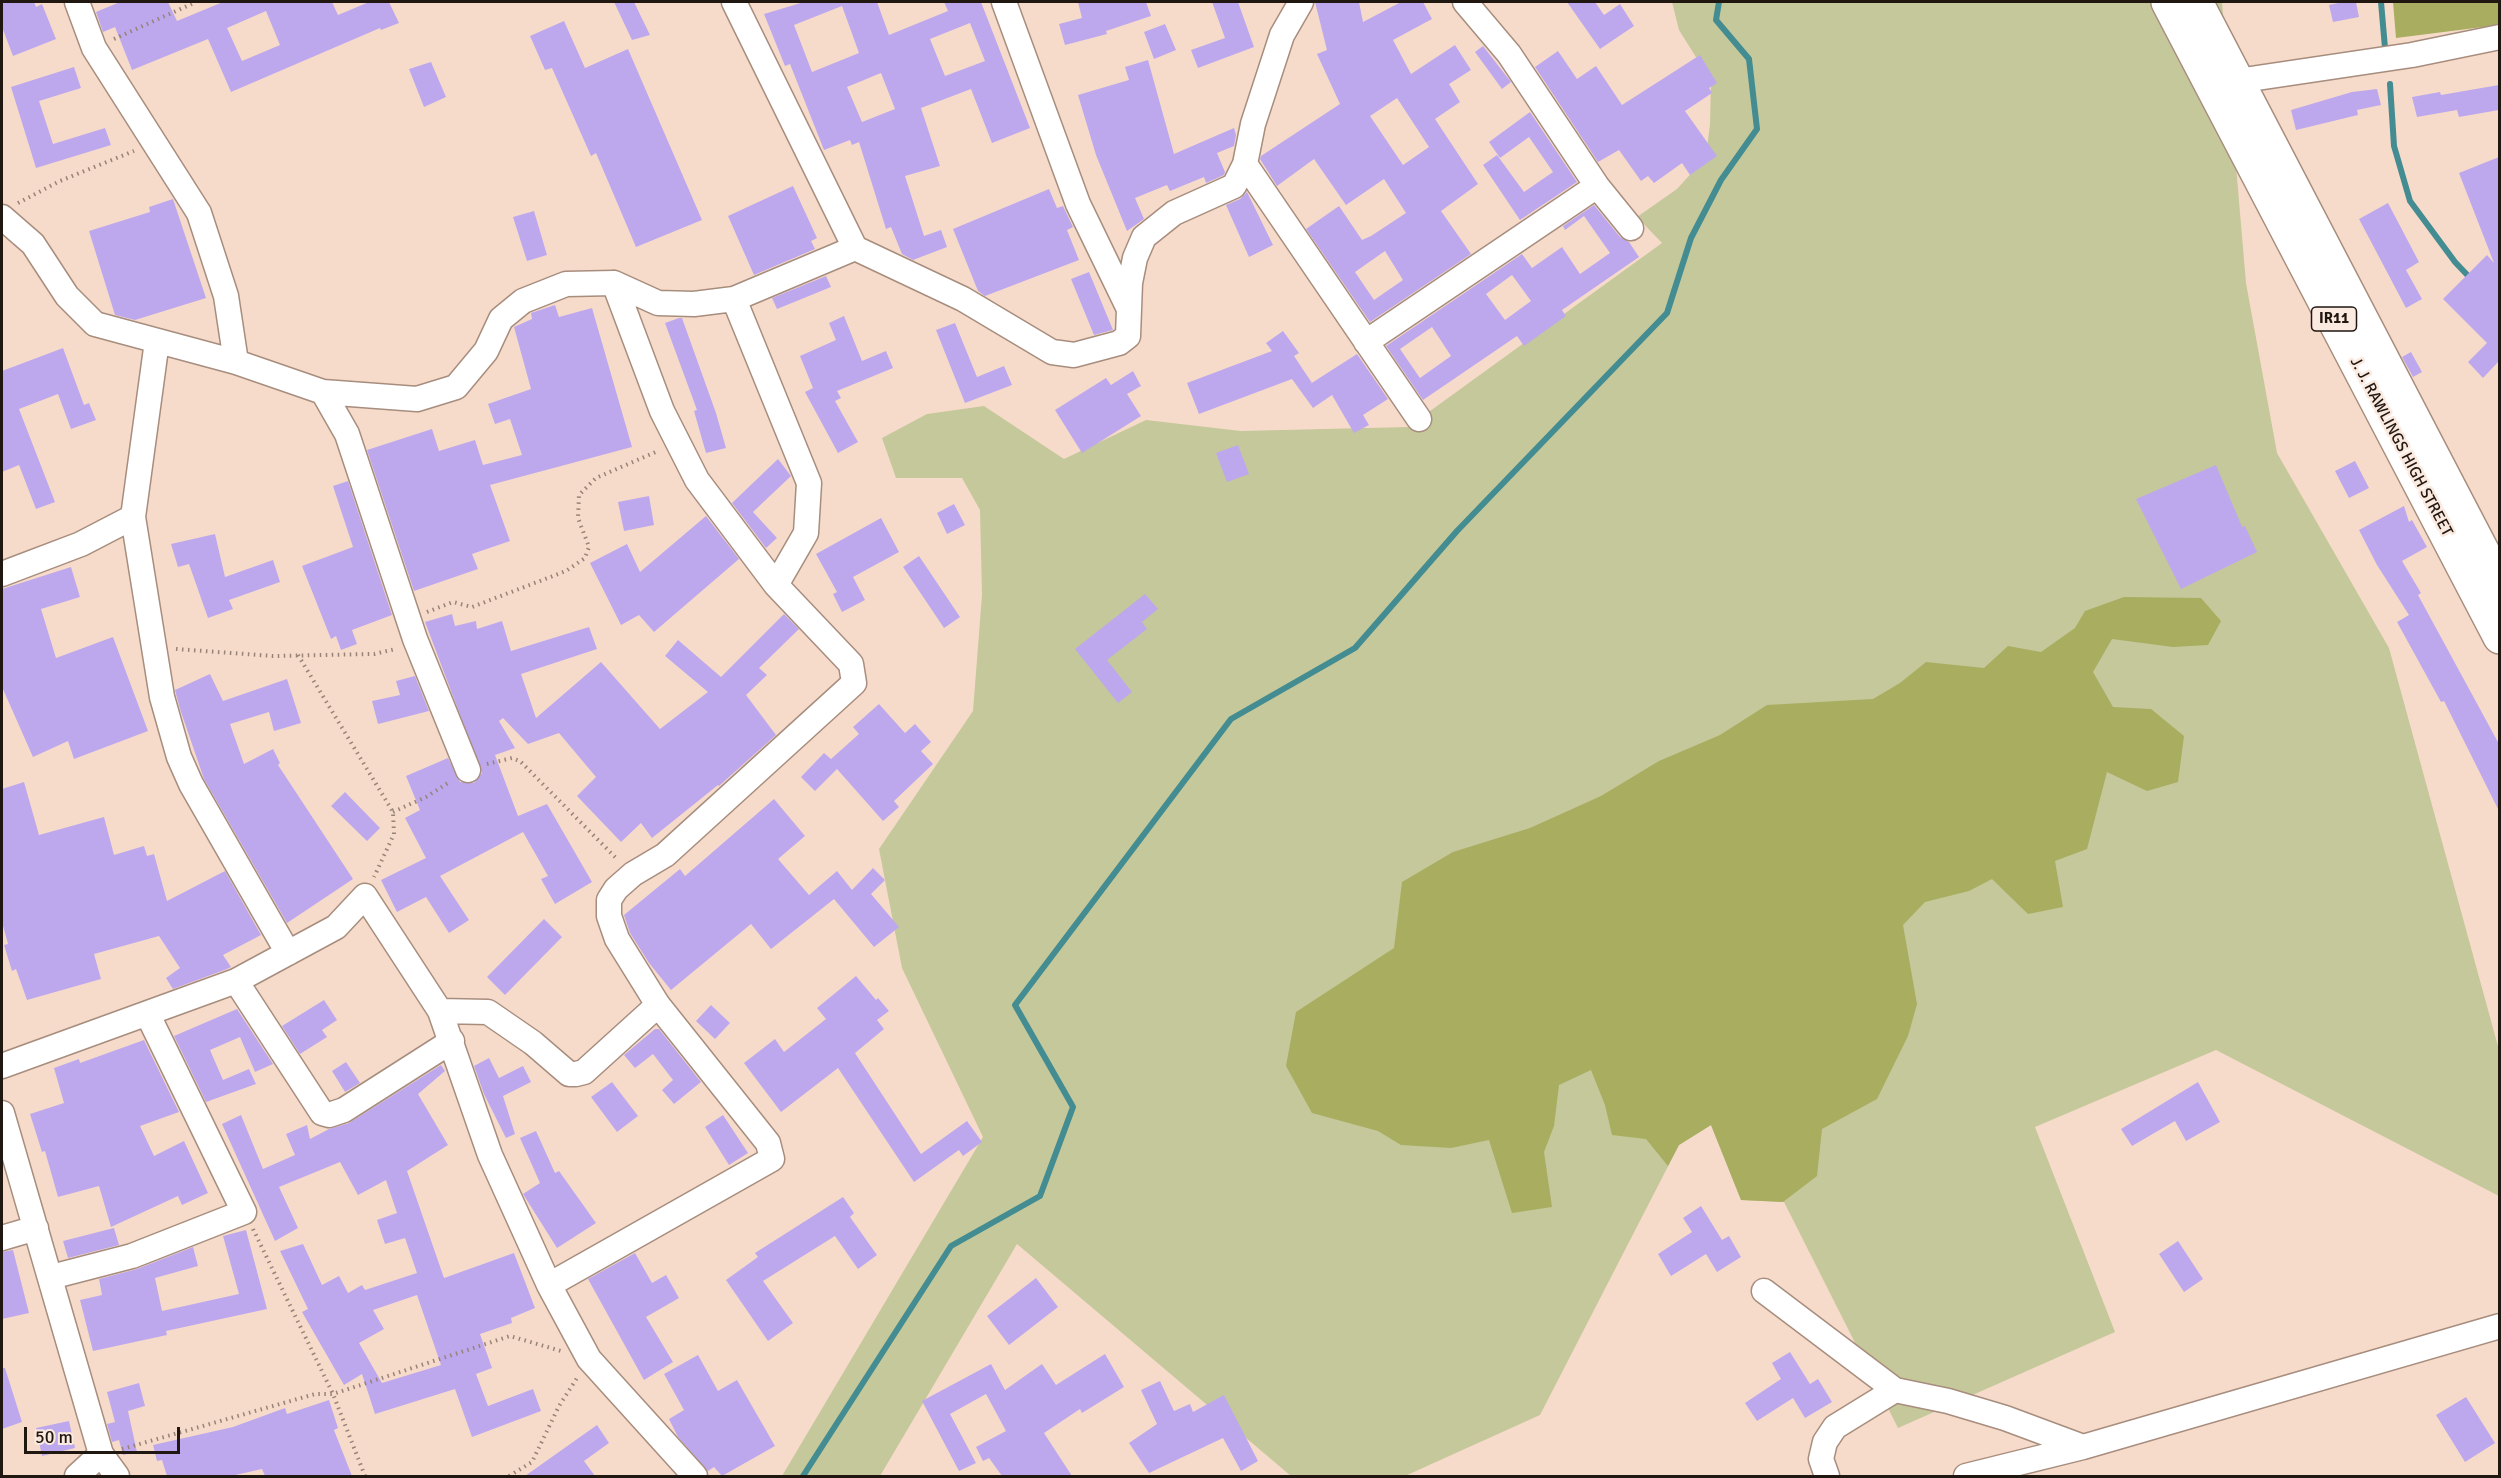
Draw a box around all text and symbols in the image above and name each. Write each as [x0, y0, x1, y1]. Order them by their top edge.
road number: IR11 [2312, 307, 2356, 331]
street label: J. J. RAWLINGS HIGH STREET [2346, 354, 2456, 540]
scale bar [27, 1415, 183, 1453]
text: 50 m [35, 1426, 73, 1448]

